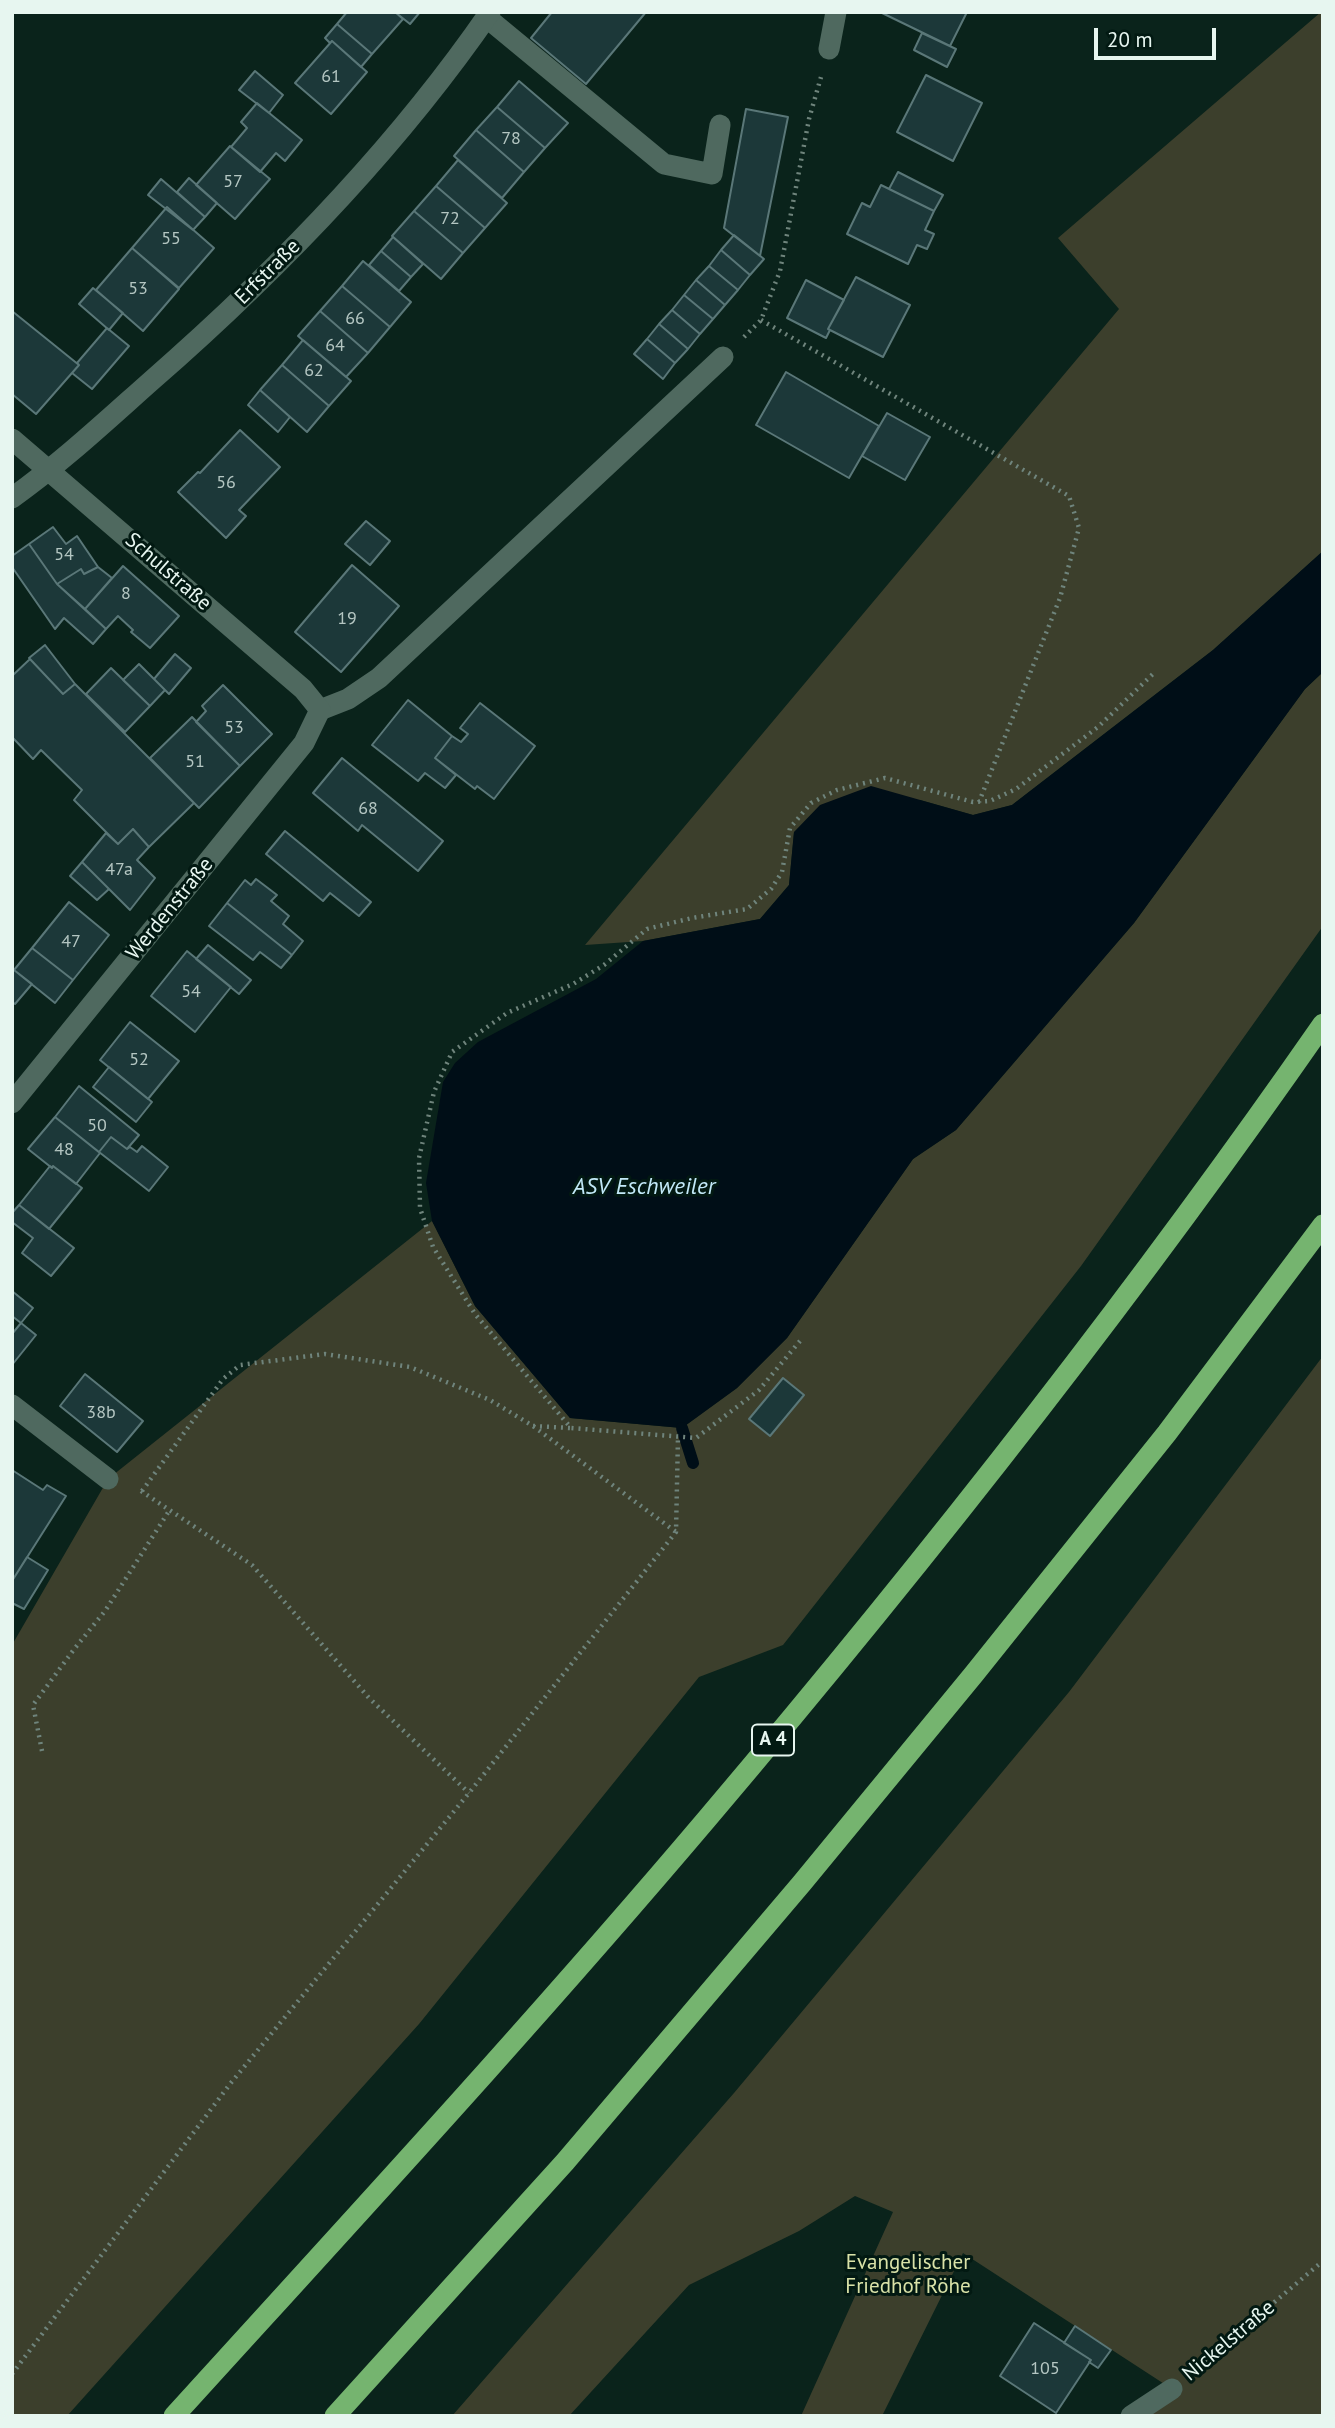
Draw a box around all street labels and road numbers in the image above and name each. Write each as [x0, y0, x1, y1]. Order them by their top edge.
street label: Erfstraße [230, 234, 306, 310]
street label: Schulstraße [120, 528, 216, 616]
street label: Werdenstraße [121, 853, 219, 965]
road number: A 4 [752, 1724, 794, 1756]
street label: Nickelstraße [1178, 2295, 1280, 2387]

